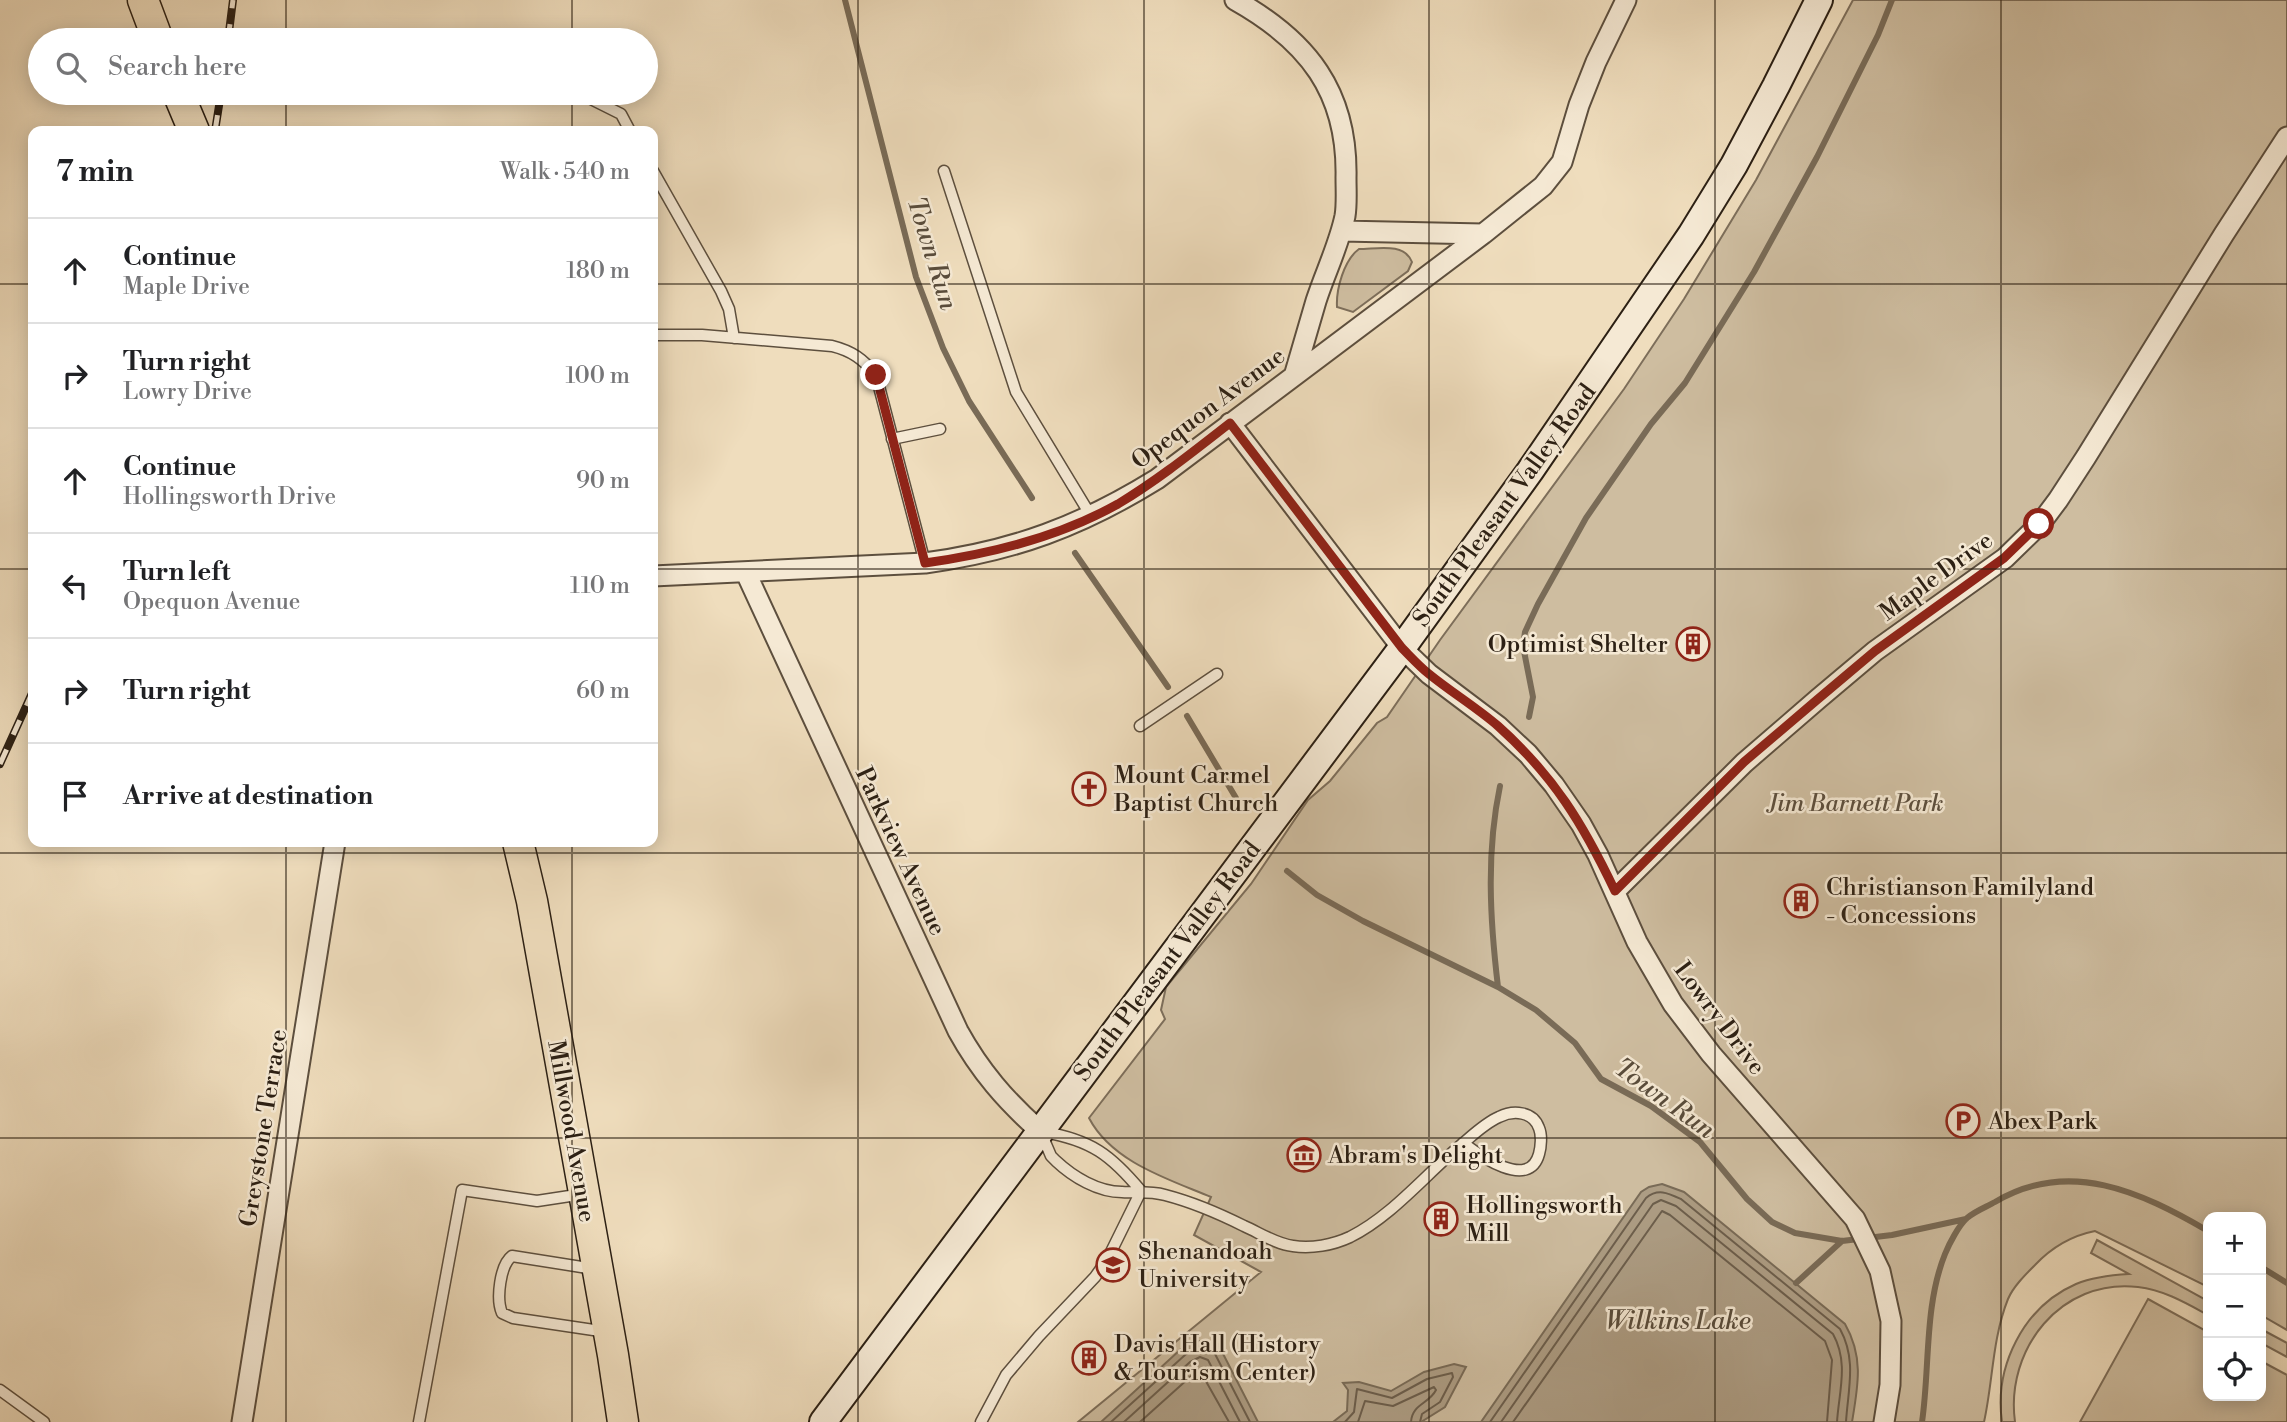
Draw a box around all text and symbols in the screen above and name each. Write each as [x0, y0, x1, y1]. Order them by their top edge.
search box [28, 28, 658, 105]
icon: search [52, 48, 90, 86]
text: Search here [108, 51, 247, 83]
text: 7 min [56, 153, 134, 191]
text: Walk · 540 m [500, 158, 630, 186]
water label: Town Run [900, 193, 965, 314]
text: Continue [123, 241, 236, 273]
icon: ahead [56, 252, 94, 290]
text: 180 m [566, 257, 630, 285]
text: Maple Drive [123, 273, 250, 301]
street label: Opequon Avenue [1126, 341, 1292, 476]
text: Turn right [123, 346, 251, 378]
icon: right [56, 357, 94, 395]
route end [860, 359, 891, 390]
text: 100 m [565, 362, 630, 390]
text: Lowry Drive [123, 378, 252, 406]
street label: South Pleasant Valley Road [1407, 378, 1603, 633]
text: Continue [123, 451, 236, 483]
icon: ahead [56, 462, 94, 500]
text: 90 m [576, 467, 630, 495]
text: Hollingsworth Drive [123, 483, 336, 511]
route start [2023, 508, 2054, 539]
street label: Maple Drive [1874, 526, 1999, 628]
text: Turn left [123, 556, 231, 588]
icon: left [56, 567, 94, 605]
text: 110 m [570, 572, 630, 600]
text: Opequon Avenue [123, 588, 300, 616]
building icon: Optimist Shelter [1674, 625, 1712, 663]
place label: Optimist Shelter [1488, 630, 1668, 660]
icon: right [56, 672, 94, 710]
text: Turn right [123, 675, 251, 707]
text: 60 m [576, 677, 630, 705]
place label: Mount Carmel Baptist Church [1113, 761, 1278, 819]
street label: Parkview Avenue [848, 762, 952, 940]
church icon: Mount Carmel Baptist Church [1070, 770, 1108, 808]
icon: arrive [56, 777, 94, 815]
text: Arrive at destination [123, 780, 373, 812]
park label: Jim Barnett Park [1765, 789, 1944, 819]
street label: South Pleasant Valley Road [1068, 835, 1268, 1088]
place label: Christianson Familyland - Concessions [1826, 873, 2094, 931]
building icon: Christianson Familyland - Concessions [1782, 882, 1820, 920]
street label: Lowry Drive [1667, 956, 1772, 1081]
street label: Greystone Terrace [234, 1027, 294, 1229]
street label: Millwood Avenue [540, 1038, 602, 1225]
water label: Town Run [1608, 1052, 1721, 1146]
parking icon: Abex Park [1944, 1102, 1982, 1140]
place label: Abex Park [1987, 1107, 2098, 1137]
museum icon: Abram's Delight [1285, 1136, 1323, 1174]
place label: Abram's Delight [1327, 1141, 1504, 1171]
place label: Hollingsworth Mill [1466, 1191, 1622, 1249]
building icon: Hollingsworth Mill [1422, 1200, 1460, 1238]
map controls [2203, 1212, 2266, 1401]
button: + [2203, 1212, 2266, 1275]
place label: Shenandoah University [1138, 1237, 1273, 1295]
school or university icon: Shenandoah University [1094, 1246, 1132, 1284]
button: − [2203, 1275, 2266, 1338]
water label: Wilkins Lake [1605, 1305, 1751, 1337]
place label: Davis Hall (History & Tourism Center) [1114, 1330, 1321, 1388]
button: locate [2203, 1338, 2266, 1401]
building icon: Davis Hall (History & Tourism Center) [1070, 1339, 1108, 1377]

